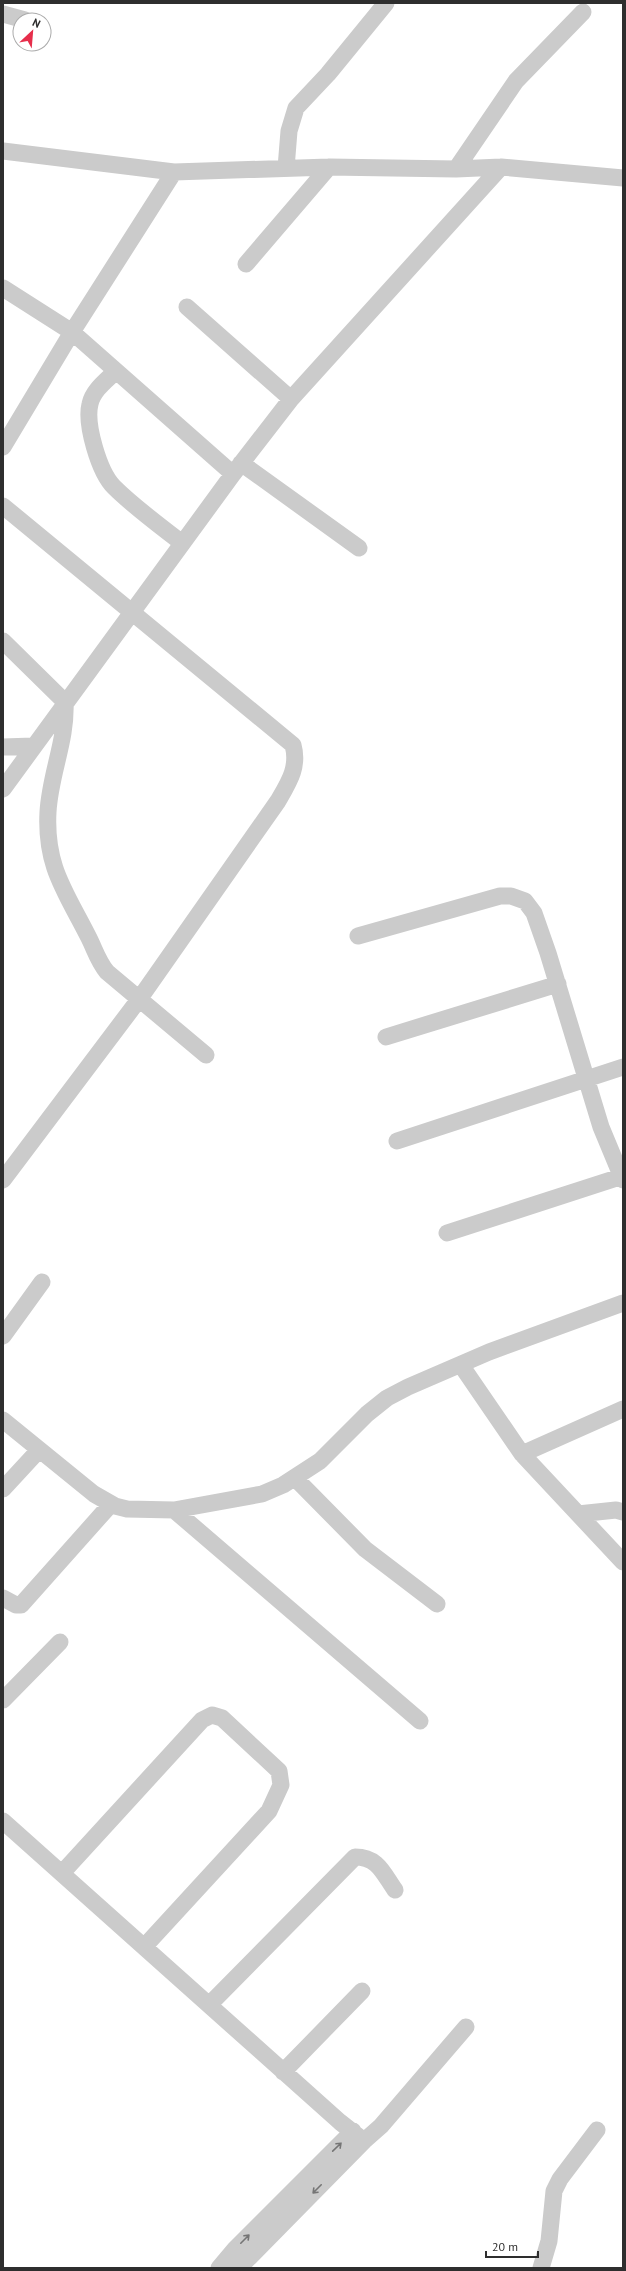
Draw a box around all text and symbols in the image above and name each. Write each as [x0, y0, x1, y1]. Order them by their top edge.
north arrow [12, 12, 52, 52]
text: N [30, 15, 43, 31]
one-way arrow [332, 2142, 342, 2152]
one-way arrow [312, 2184, 322, 2194]
scale bar [486, 2233, 538, 2259]
one-way arrow [240, 2234, 250, 2244]
text: 20 m [492, 2239, 518, 2254]

